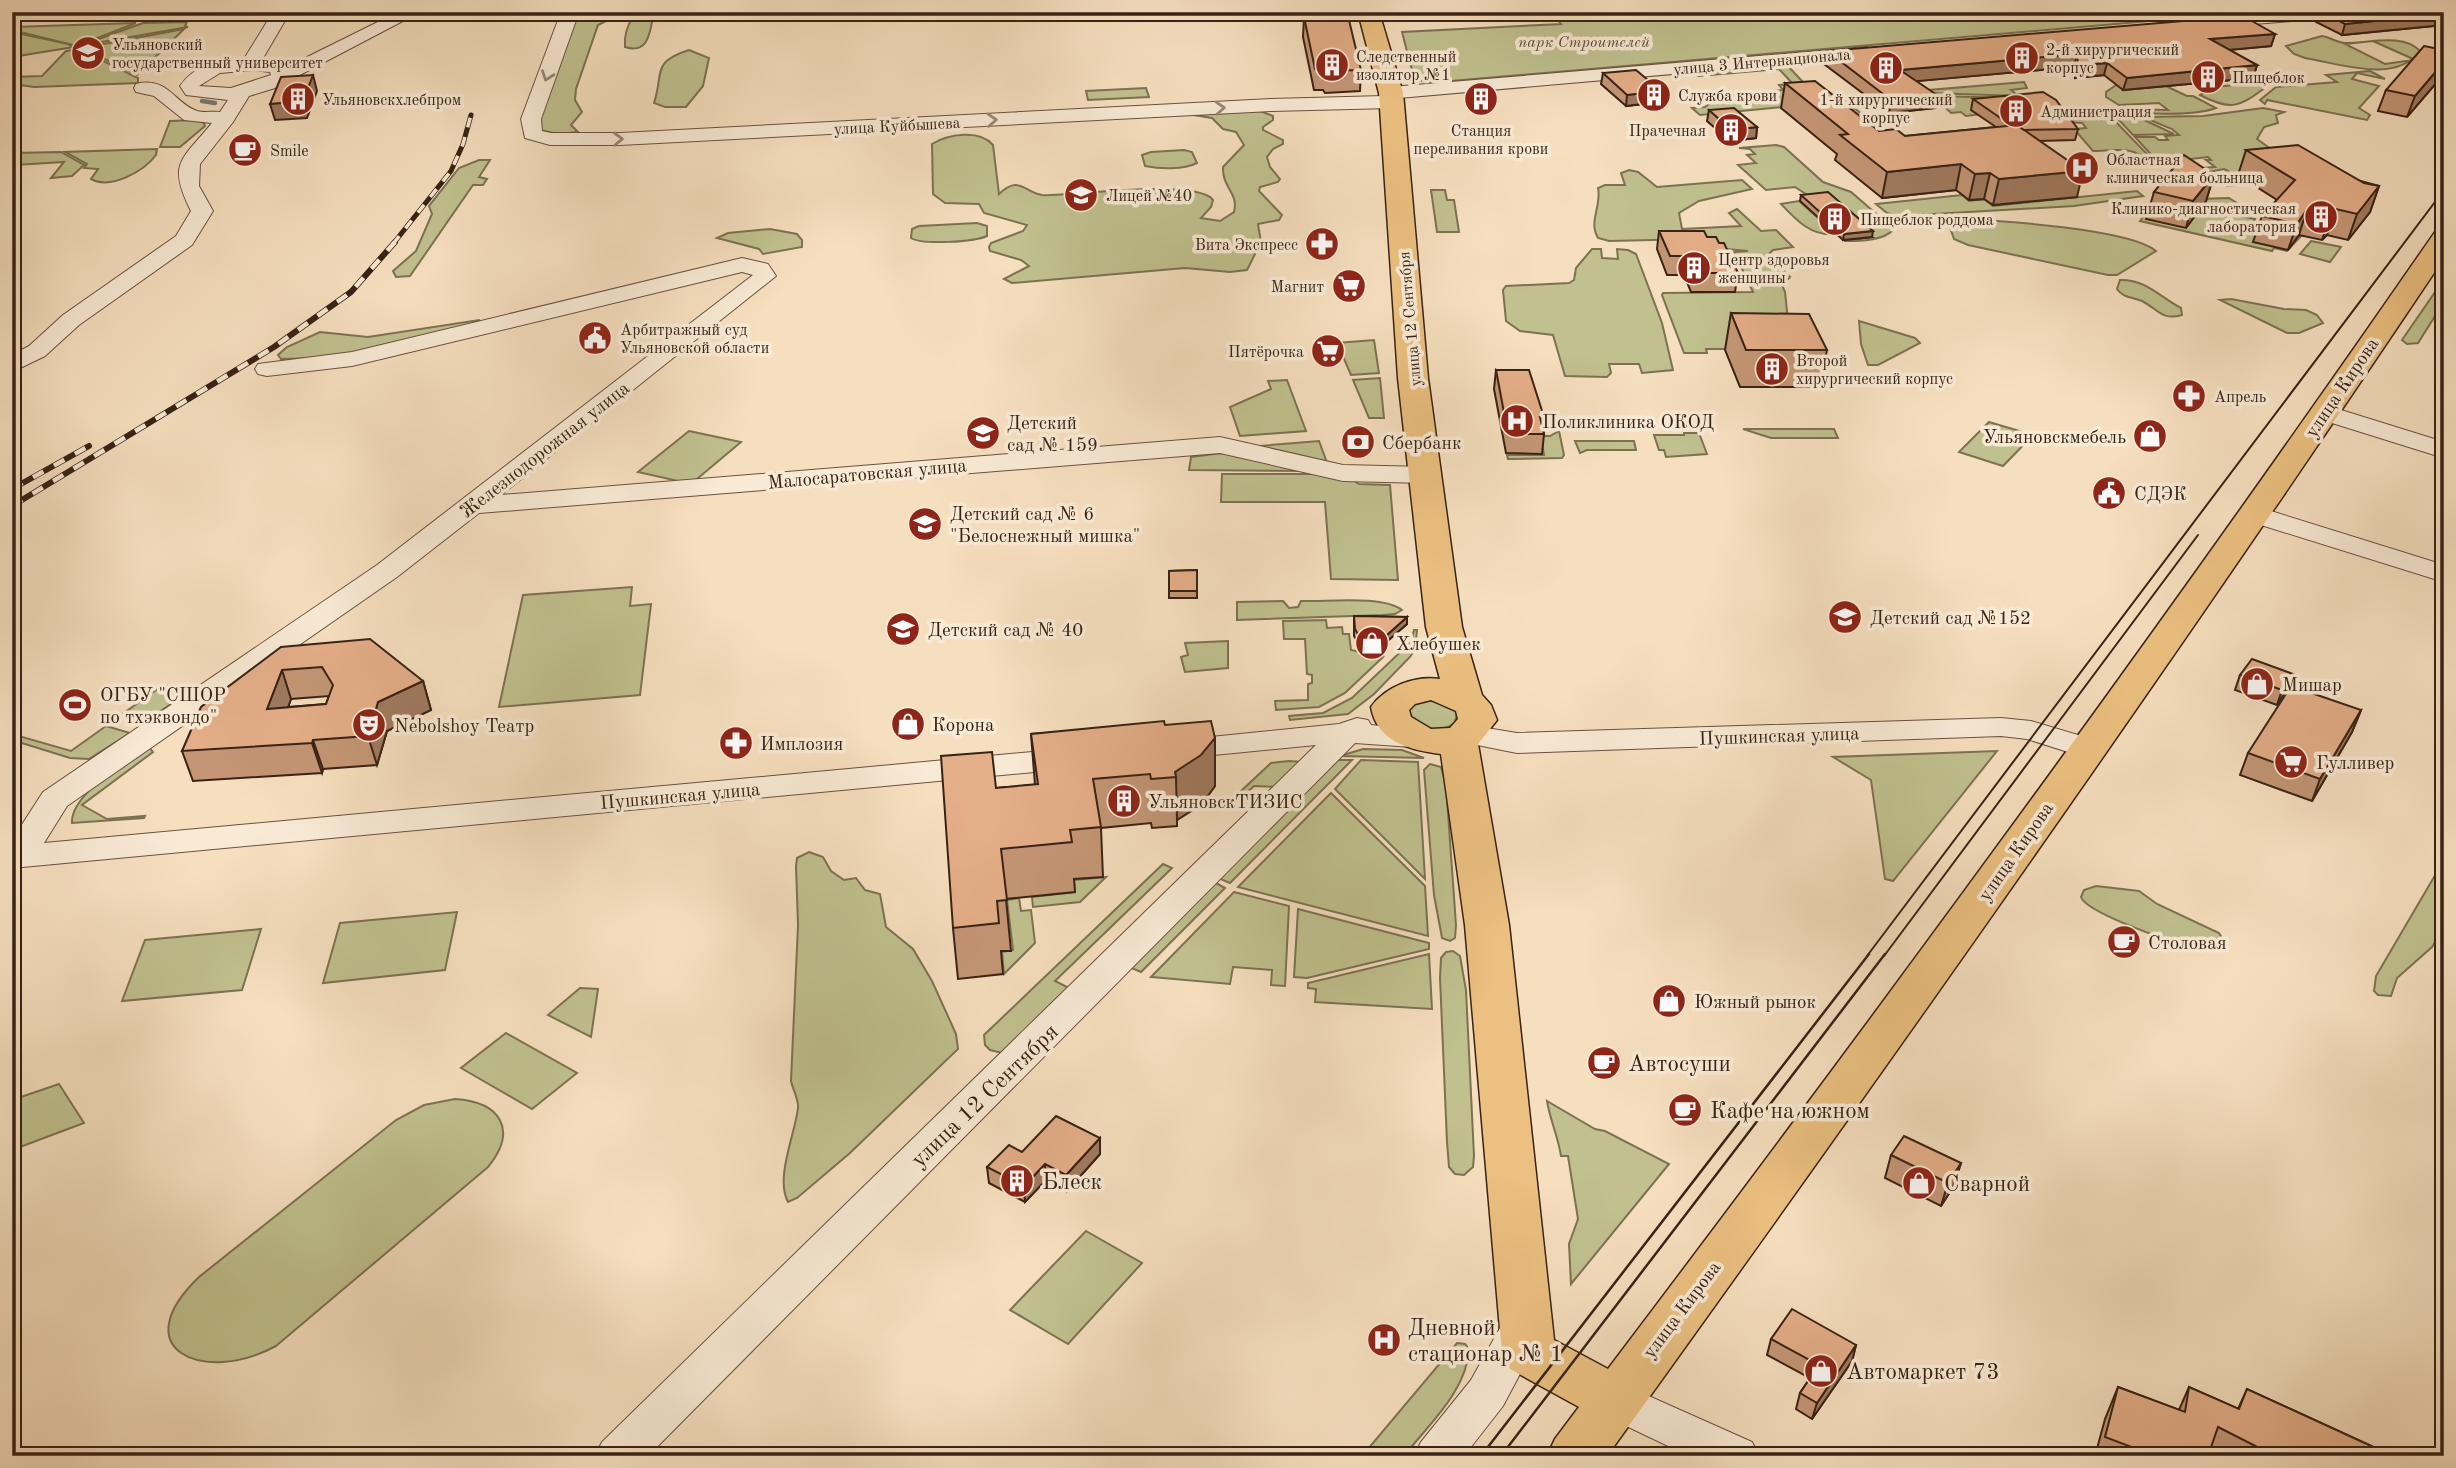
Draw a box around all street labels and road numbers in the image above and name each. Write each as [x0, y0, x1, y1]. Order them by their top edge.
street label: улица 3 Интернационала [1673, 47, 1852, 79]
street label: улица Куйбышева [833, 116, 961, 138]
street label: улица 12 Сентября [1397, 251, 1425, 387]
street label: улица Кирова [2303, 335, 2384, 442]
street label: Железнодорожная улица [457, 379, 634, 523]
street label: Малосаратовская улица [767, 457, 968, 494]
street label: Пушкинская улица [1698, 725, 1860, 750]
street label: Пушкинская улица [599, 781, 762, 814]
street label: улица Кирова [1976, 799, 2058, 905]
street label: улица 12 Сентября [907, 1020, 1063, 1172]
street label: улица Кирова [1641, 1258, 1726, 1362]

